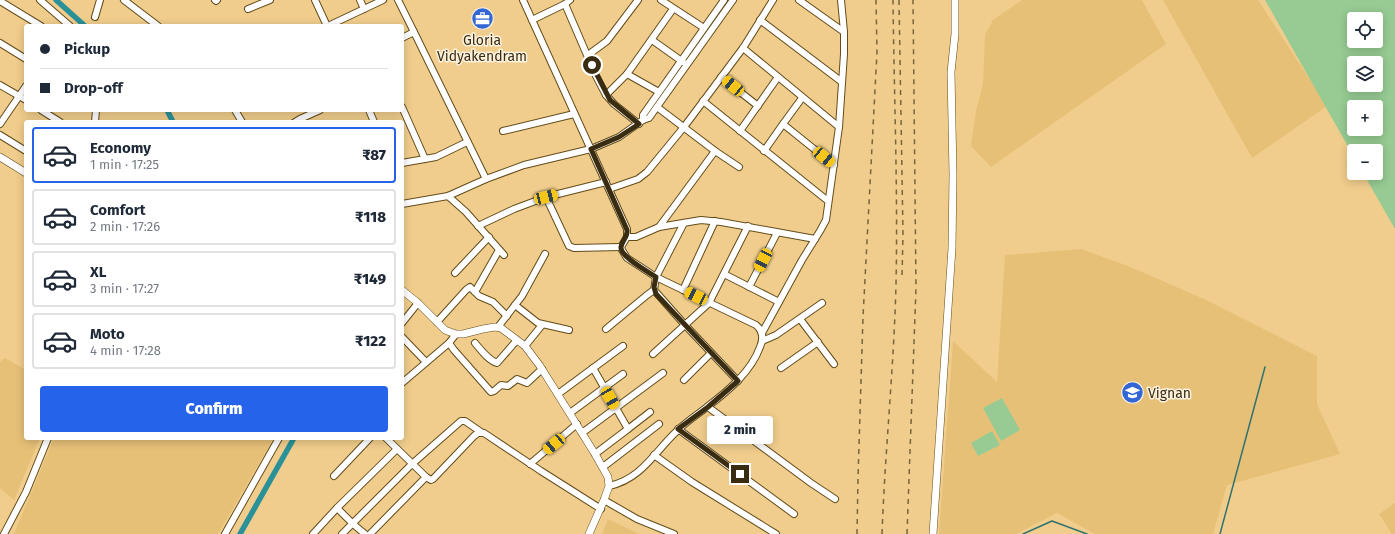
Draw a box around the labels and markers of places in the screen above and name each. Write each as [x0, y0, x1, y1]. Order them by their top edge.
office icon: Gloria Vidyakendram [469, 5, 495, 31]
place label: Gloria Vidyakendram [437, 32, 527, 65]
school or university icon: Vignan [1120, 380, 1146, 406]
place label: Vignan [1148, 385, 1191, 402]

